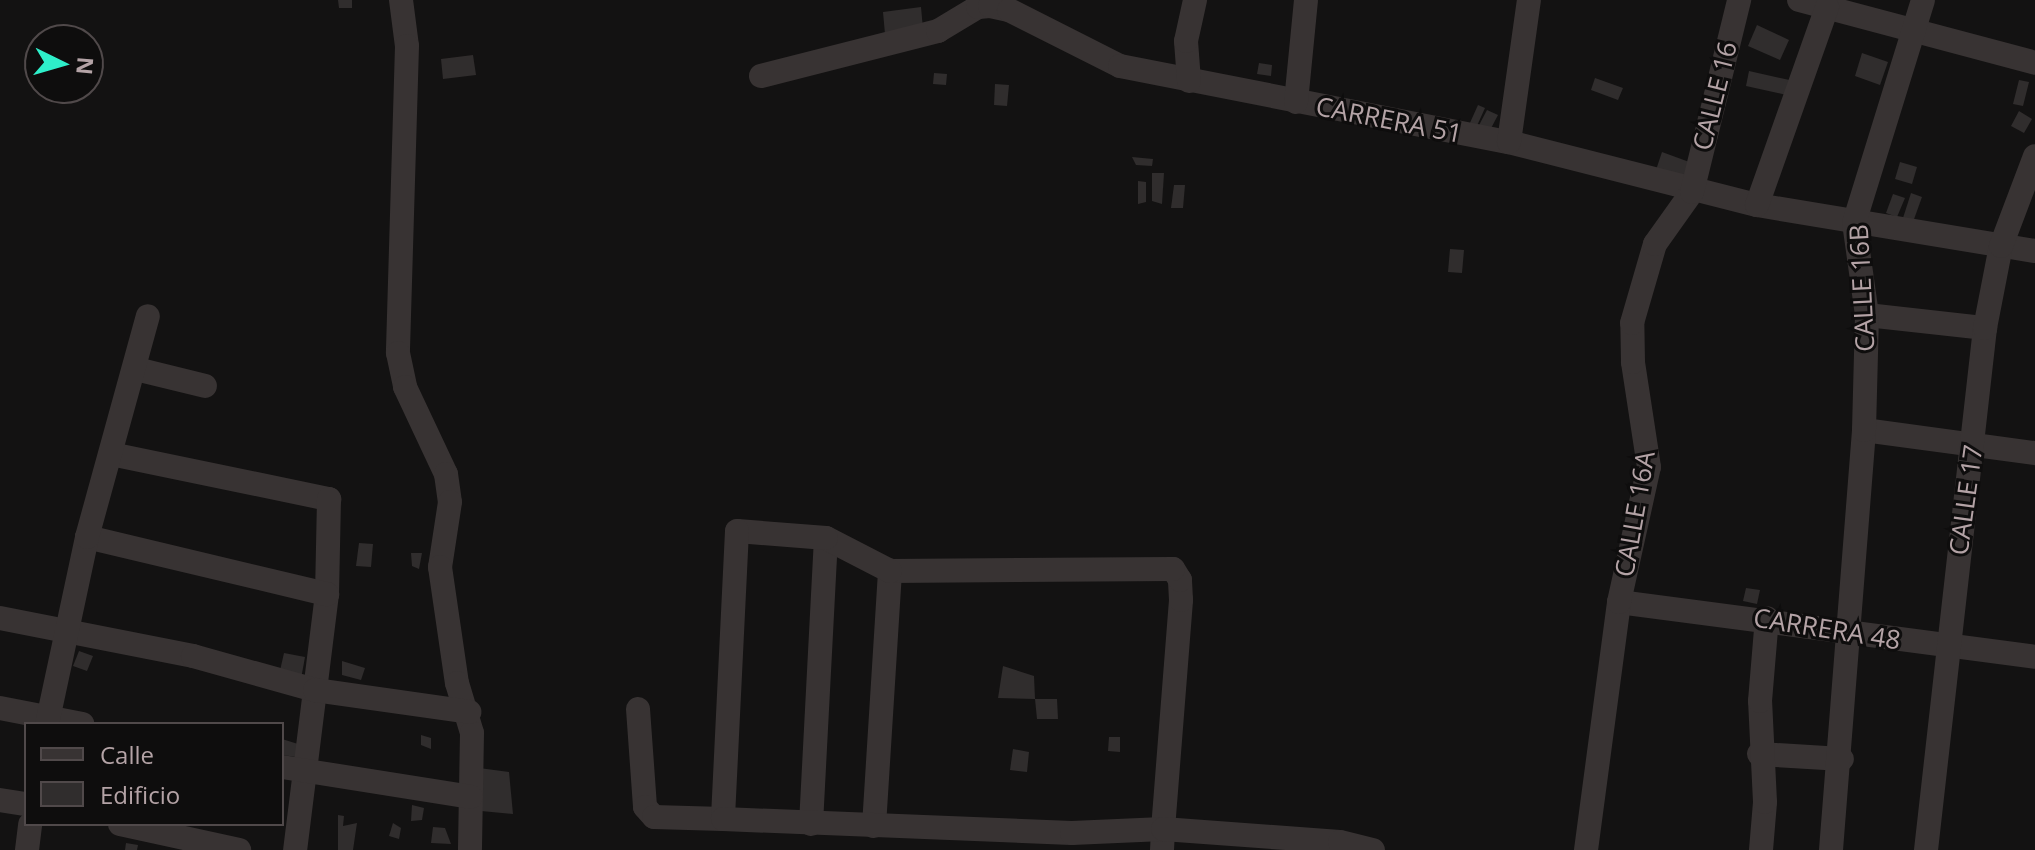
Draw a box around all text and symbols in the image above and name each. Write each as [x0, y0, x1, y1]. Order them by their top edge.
north arrow [24, 24, 104, 104]
street label: CALLE 16 [1686, 38, 1744, 154]
text: N [70, 56, 102, 76]
street label: CARRERA 51 [1313, 91, 1465, 149]
street label: CALLE 16B [1843, 223, 1881, 353]
street label: CALLE 17 [1943, 443, 1989, 557]
street label: CALLE 16A [1609, 449, 1661, 579]
street label: CARRERA 48 [1751, 602, 1903, 656]
legend [24, 722, 284, 826]
text: Calle [100, 738, 154, 771]
text: Edificio [100, 778, 180, 811]

